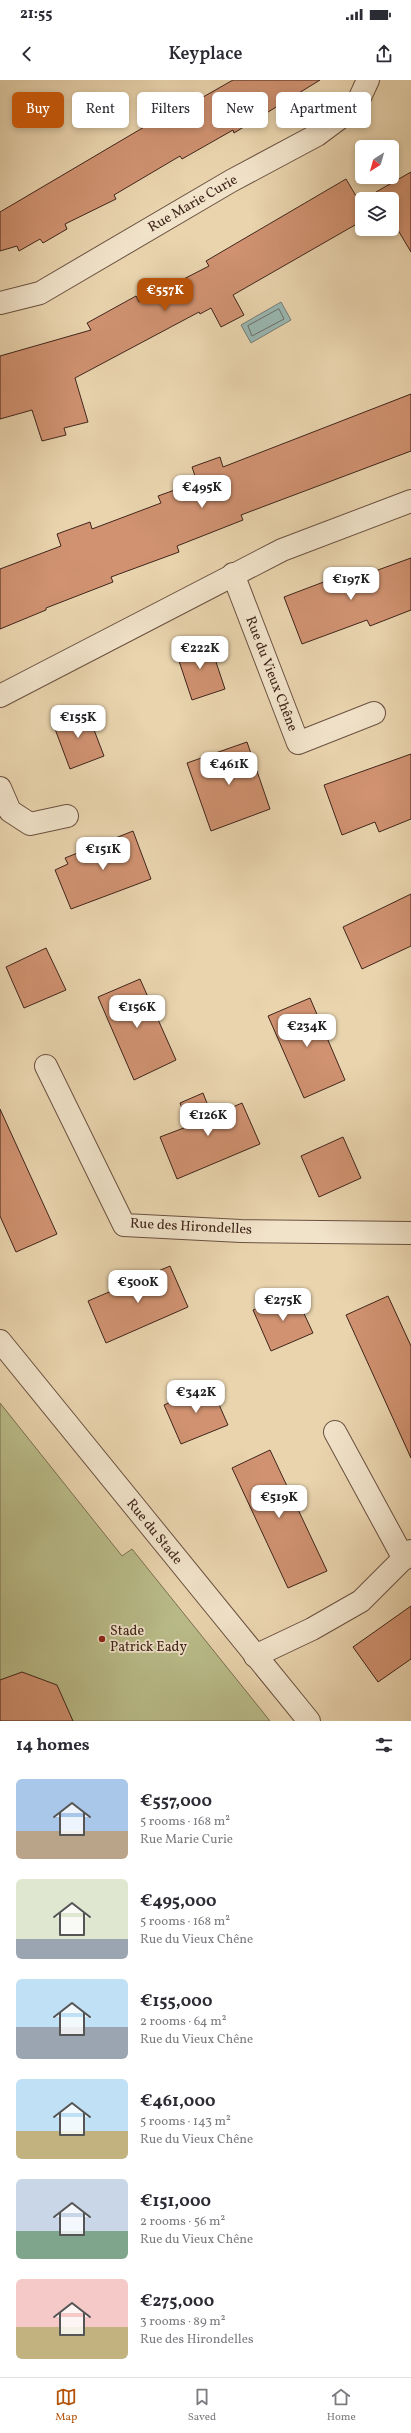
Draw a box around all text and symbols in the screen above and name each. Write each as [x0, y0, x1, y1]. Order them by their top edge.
text: 21:55 [20, 4, 53, 25]
text: Keyplace [168, 42, 243, 67]
icon: back [16, 43, 38, 65]
icon: share [373, 43, 395, 65]
chip: Buy [12, 92, 64, 128]
chip: Rent [72, 92, 129, 128]
chip: Filters [137, 92, 204, 128]
chip: New [212, 92, 268, 128]
chip: Apartment [276, 92, 371, 128]
north arrow [355, 140, 399, 184]
map controls [355, 140, 399, 236]
street label: Rue Marie Curie [145, 171, 241, 237]
button: layers [355, 192, 399, 236]
pin: €557K [137, 278, 193, 312]
text: €557K [146, 282, 184, 300]
pin: €495K [174, 475, 230, 509]
text: €495K [182, 479, 222, 497]
pin: €197K [323, 567, 379, 601]
text: €197K [332, 571, 370, 589]
street label: Rue du Vieux Chêne [240, 614, 302, 735]
pin: €222K [172, 636, 228, 670]
text: €222K [180, 640, 220, 658]
pin: €155K [50, 705, 106, 739]
text: €155K [60, 709, 96, 727]
pin: €461K [201, 752, 257, 786]
text: €461K [209, 756, 249, 774]
pin: €151K [75, 837, 131, 871]
text: €151K [85, 841, 121, 859]
pin: €156K [109, 995, 165, 1029]
text: €156K [118, 999, 156, 1017]
pin: €234K [279, 1014, 335, 1048]
text: €234K [287, 1018, 327, 1036]
pin: €126K [180, 1103, 236, 1137]
text: €126K [189, 1107, 227, 1125]
street label: Rue des Hirondelles [129, 1214, 253, 1240]
pin: €500K [110, 1270, 166, 1304]
text: €500K [117, 1274, 159, 1292]
pin: €275K [255, 1288, 311, 1322]
text: €275K [264, 1292, 302, 1310]
pin: €342K [168, 1380, 224, 1414]
text: €342K [176, 1384, 216, 1402]
pin: €519K [251, 1485, 307, 1519]
text: €519K [260, 1489, 298, 1507]
street label: Rue du Stade [122, 1495, 187, 1569]
place label: Stade Patrick Eady [110, 1622, 188, 1657]
marker: Stade Patrick Eady [97, 1634, 107, 1644]
text: 14 homes [16, 1734, 90, 1757]
icon: filters [373, 1734, 395, 1756]
text: €557,000 [140, 1790, 212, 1813]
icon: home [48, 1795, 96, 1843]
text: 5 rooms · 168 m² [140, 1813, 230, 1831]
text: Rue Marie Curie [140, 1831, 233, 1849]
text: €495,000 [140, 1890, 217, 1913]
icon: home [48, 1895, 96, 1943]
text: 5 rooms · 168 m² [140, 1913, 230, 1931]
text: Rue du Vieux Chêne [140, 1931, 253, 1949]
text: €155,000 [140, 1990, 212, 2013]
icon: home [48, 1995, 96, 2043]
text: 2 rooms · 64 m² [140, 2013, 227, 2031]
text: Rue du Vieux Chêne [140, 2031, 253, 2049]
text: €461,000 [140, 2090, 216, 2113]
icon: home [48, 2095, 96, 2143]
text: 5 rooms · 143 m² [140, 2113, 231, 2131]
text: Rue du Vieux Chêne [140, 2131, 253, 2149]
text: €151,000 [140, 2190, 211, 2213]
icon: home [48, 2195, 96, 2243]
text: 2 rooms · 56 m² [140, 2213, 225, 2231]
text: Rue du Vieux Chêne [140, 2231, 253, 2249]
text: €275,000 [140, 2290, 214, 2313]
icon: home [48, 2295, 96, 2343]
text: 3 rooms · 89 m² [140, 2313, 226, 2331]
text: Rue des Hirondelles [140, 2331, 253, 2349]
tab: Map [55, 2386, 77, 2425]
tab: Saved [188, 2386, 216, 2425]
tab: Home [327, 2386, 356, 2425]

